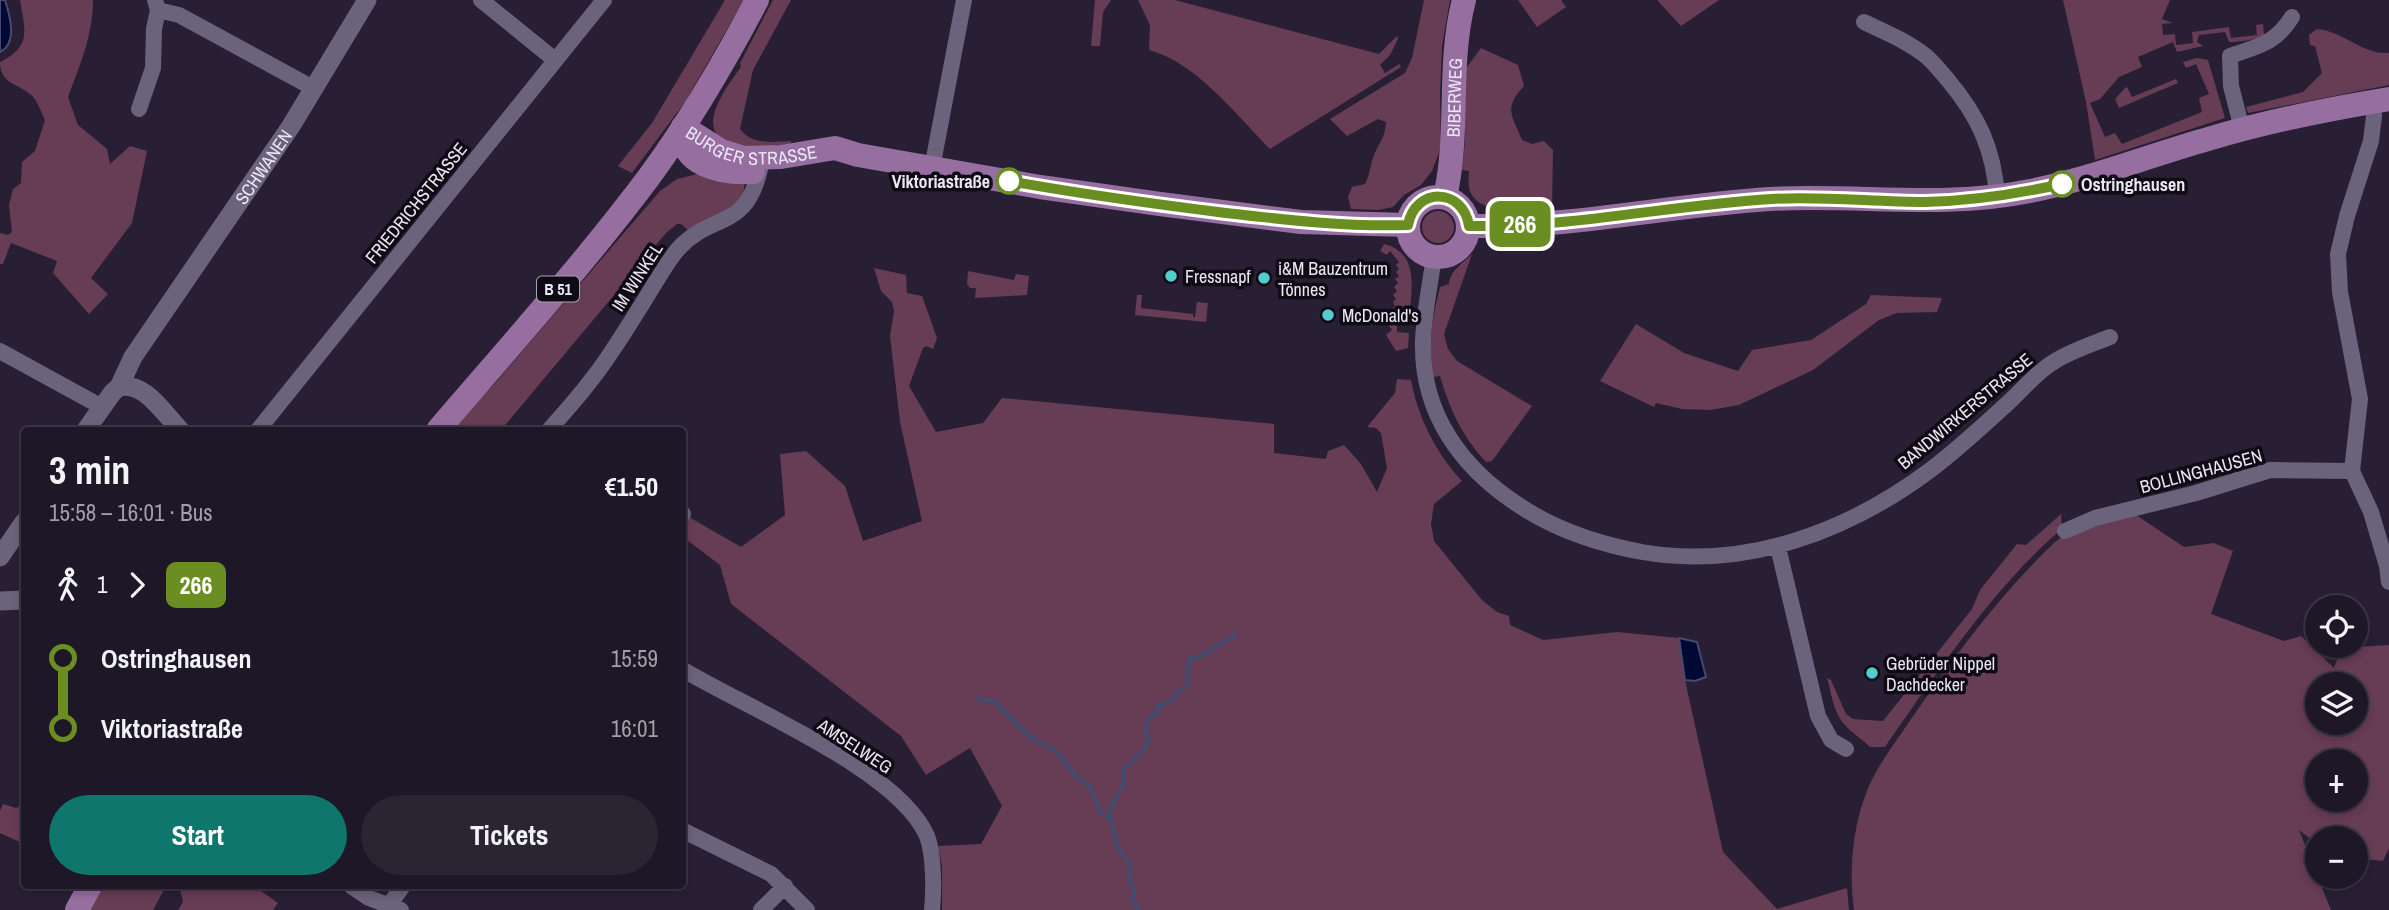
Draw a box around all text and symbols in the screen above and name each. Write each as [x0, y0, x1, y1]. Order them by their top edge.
street label: BIBERWEG [1440, 57, 1468, 138]
street label: BURGER STRASSE [681, 120, 819, 170]
street label: SCHWANEN [229, 124, 298, 209]
street label: FRIEDRICHSTRASSE [359, 137, 473, 269]
marker: Viktoriastraße [996, 168, 1022, 194]
place label: Viktoriastraße [892, 169, 990, 194]
marker: Ostringhausen [2049, 171, 2075, 197]
place label: Ostringhausen [2081, 172, 2185, 197]
line badge: 266 [1480, 201, 1560, 247]
text: 266 [1504, 208, 1536, 240]
street label: IM WINKEL [606, 238, 668, 316]
place label: i&M Bauzentrum Tönnes [1278, 256, 1388, 302]
place label: Fressnapf [1185, 264, 1252, 289]
marker: Fressnapf [1163, 268, 1179, 284]
marker: i&M Bauzentrum Tönnes [1256, 270, 1272, 286]
road number: B 51 [537, 276, 579, 302]
place label: McDonald's [1342, 303, 1419, 328]
marker: McDonald's [1320, 307, 1336, 323]
street label: BANDWIRKERSTRASSE [1892, 347, 2038, 475]
street label: BOLLINGHAUSEN [2137, 443, 2265, 499]
text: 3 min [49, 445, 130, 496]
text: €1.50 [605, 469, 658, 504]
text: 15:58 – 16:01 · Bus [49, 497, 213, 528]
icon: walk [49, 566, 87, 604]
icon: forward [118, 566, 156, 604]
text: 1 [97, 569, 108, 600]
text: 266 [180, 569, 212, 601]
map controls [2305, 595, 2368, 889]
button: locate [2305, 595, 2368, 658]
text: Ostringhausen [101, 641, 251, 676]
text: 15:59 [611, 643, 658, 674]
place label: Gebrüder Nippel Dachdecker [1886, 651, 1995, 697]
marker: Gebrüder Nippel Dachdecker [1864, 665, 1880, 681]
button: layers [2305, 672, 2368, 735]
text: Viktoriastraße [101, 711, 243, 746]
street label: AMSELWEG [812, 712, 897, 779]
text: 16:01 [611, 713, 658, 744]
button: + [2305, 749, 2368, 812]
button: Start [49, 795, 347, 875]
button: Tickets [361, 795, 658, 875]
button: − [2305, 826, 2368, 889]

